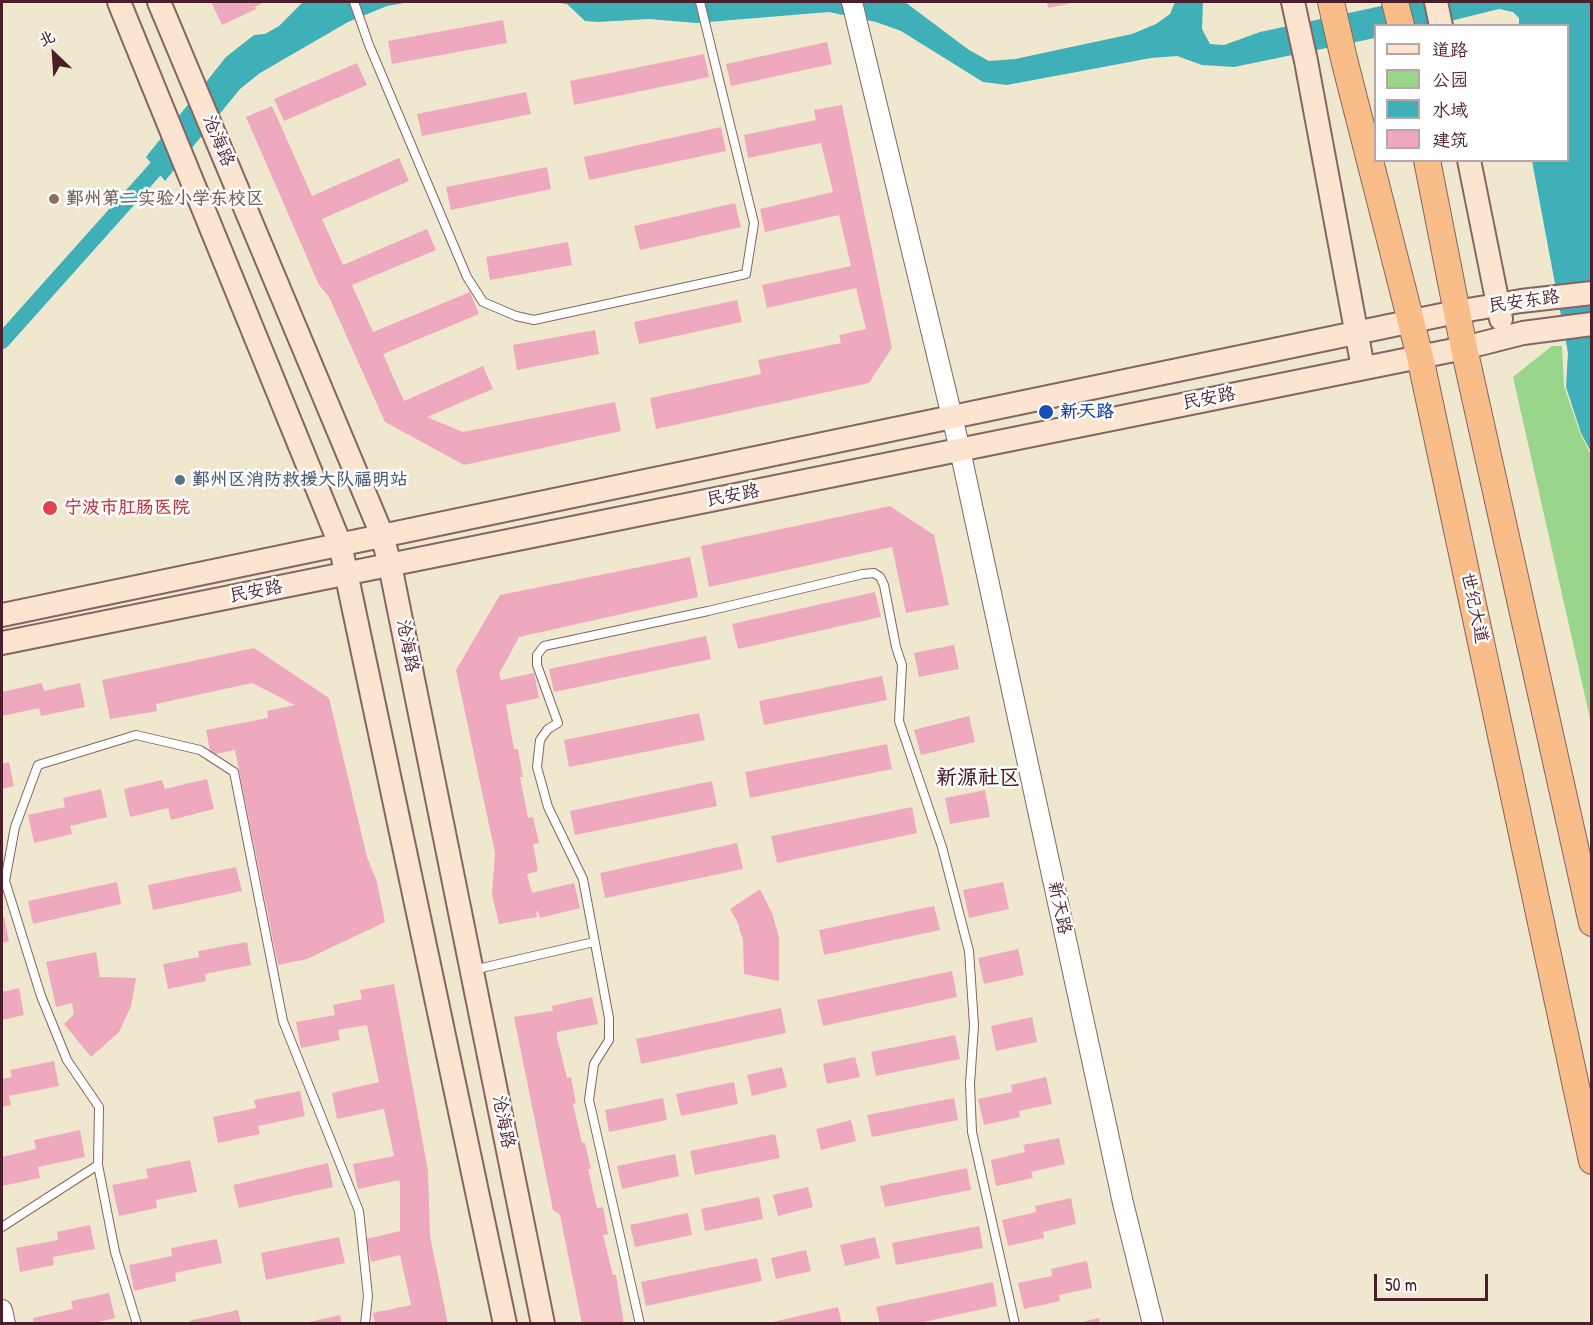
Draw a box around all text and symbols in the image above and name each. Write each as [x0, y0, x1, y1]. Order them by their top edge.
north arrow [24, 24, 84, 84]
text: 北 [34, 24, 58, 51]
legend [1374, 24, 1569, 162]
text: 道路 [1432, 37, 1468, 62]
text: 公园 [1432, 67, 1468, 92]
text: 水域 [1432, 97, 1468, 122]
street label: 沧海路 [198, 112, 238, 170]
text: 建筑 [1432, 127, 1468, 152]
place label: 鄞州第二实验小学东校区 [66, 188, 264, 210]
marker: 鄞州第二实验小学东校区 [47, 192, 61, 206]
street label: 民安东路 [1487, 286, 1561, 318]
street label: 民安路 [1180, 383, 1238, 415]
place label: 新天路 [1060, 401, 1114, 423]
marker: 新天路 [1037, 403, 1055, 421]
place label: 鄞州区消防救援大队福明站 [192, 469, 408, 491]
marker: 鄞州区消防救援大队福明站 [173, 473, 187, 487]
street label: 民安路 [704, 480, 762, 512]
place label: 宁波市肛肠医院 [64, 497, 190, 519]
marker: 宁波市肛肠医院 [41, 499, 59, 517]
street label: 世纪大道 [1456, 571, 1492, 645]
street label: 民安路 [227, 576, 285, 608]
street label: 沧海路 [391, 617, 423, 675]
district label: 新源社区 [936, 765, 1020, 791]
street label: 新天路 [1043, 879, 1075, 937]
street label: 沧海路 [487, 1093, 519, 1151]
scale bar [1377, 1262, 1491, 1300]
text: 50 m [1385, 1272, 1417, 1297]

